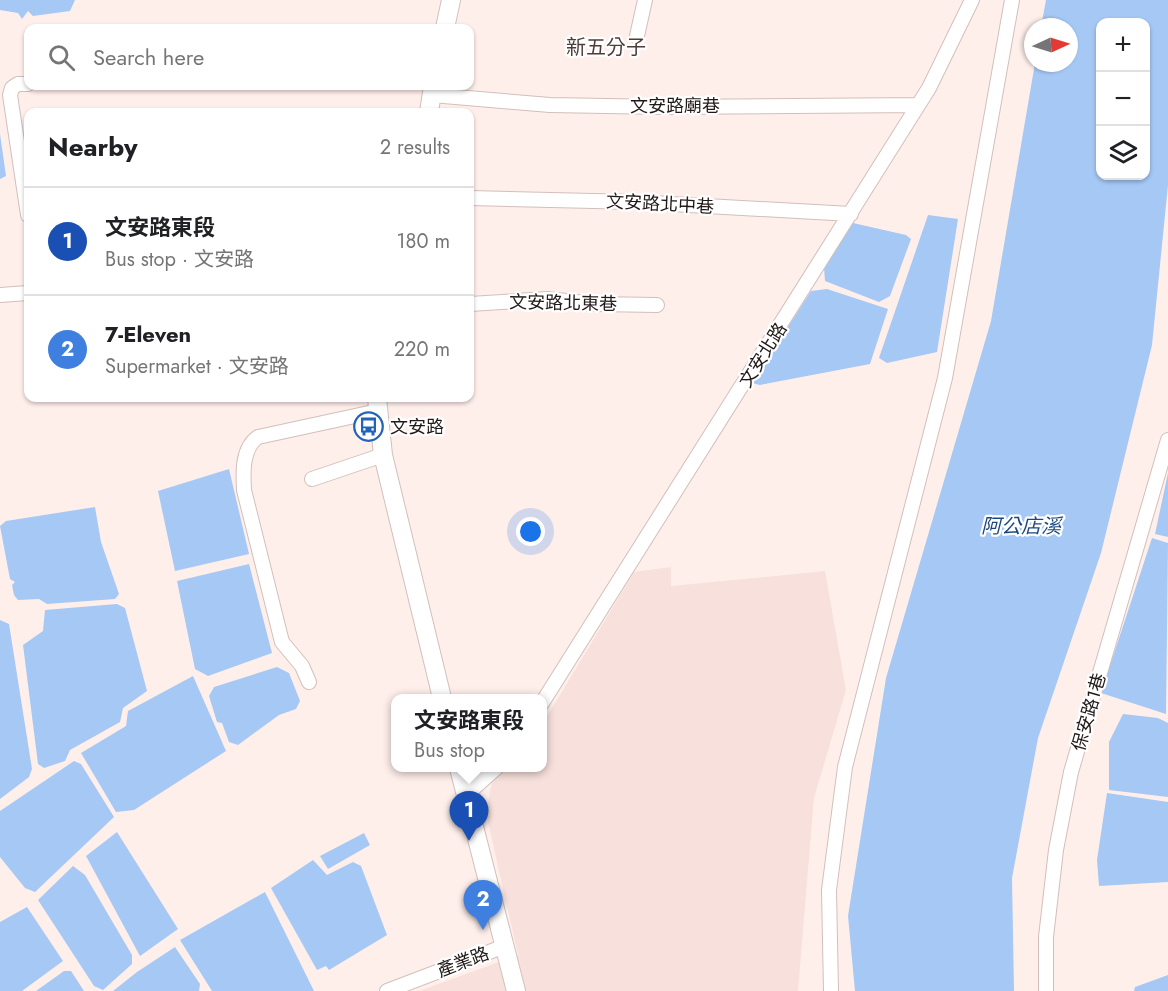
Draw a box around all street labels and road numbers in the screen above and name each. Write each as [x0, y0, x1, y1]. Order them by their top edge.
street label: 文安路廟巷 [630, 93, 720, 119]
street label: 文安路北中巷 [605, 188, 715, 220]
street label: 文安路北東巷 [509, 289, 617, 317]
street label: 文安北路 [733, 318, 793, 392]
street label: 保安路1巷 [1065, 670, 1113, 754]
street label: 產業路 [433, 940, 493, 984]

